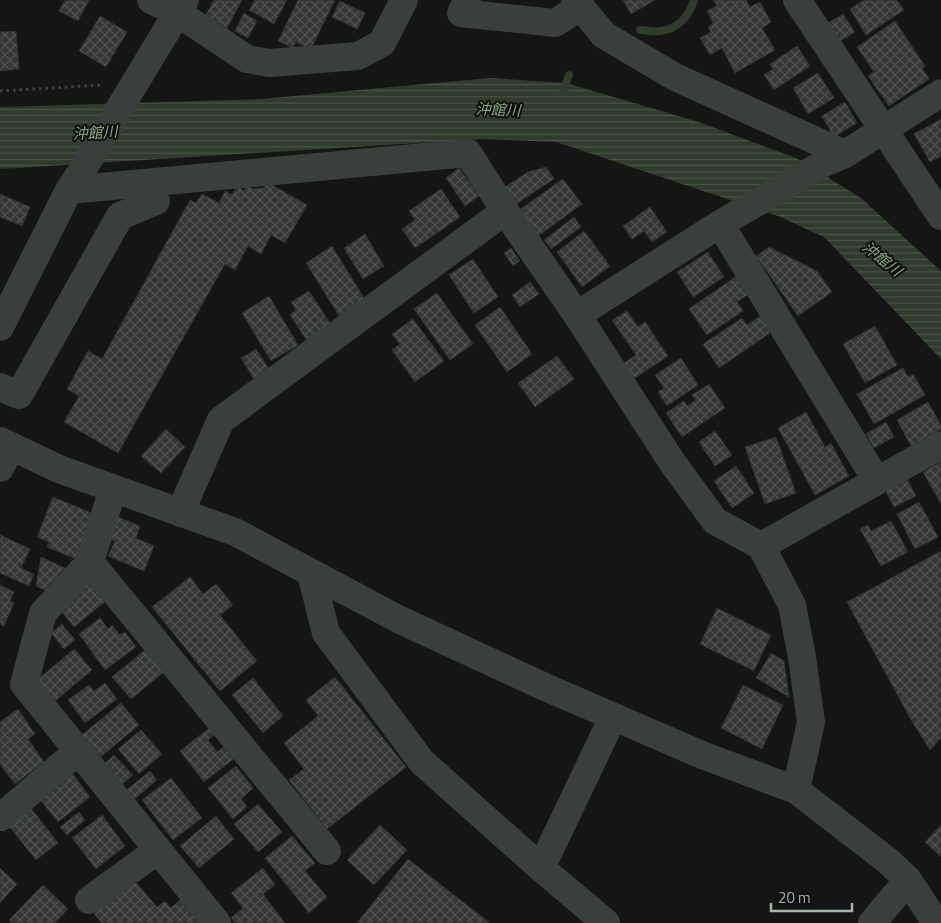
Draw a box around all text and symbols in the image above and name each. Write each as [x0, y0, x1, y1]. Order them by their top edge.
water label: 沖館川 [475, 97, 523, 122]
water label: 沖館川 [72, 120, 120, 145]
water label: 沖館川 [858, 236, 909, 283]
scale bar [771, 880, 852, 912]
text: 20 m [778, 886, 811, 909]

